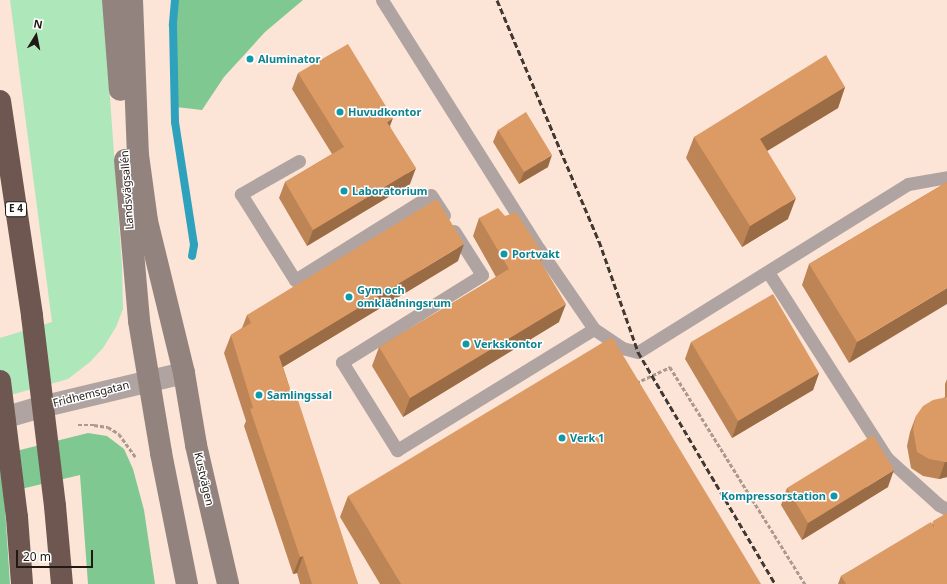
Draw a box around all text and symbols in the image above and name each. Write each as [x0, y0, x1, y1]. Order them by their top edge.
north arrow [16, 16, 56, 56]
text: N [32, 16, 44, 32]
place label: Aluminator [258, 52, 320, 66]
marker: Aluminator [245, 54, 255, 64]
place label: Huvudkontor [348, 105, 421, 119]
marker: Huvudkontor [335, 107, 345, 117]
street label: Landsvägsallén [118, 150, 136, 230]
place label: Laboratorium [352, 184, 428, 198]
marker: Laboratorium [339, 186, 349, 196]
road number: E 4 [5, 201, 27, 217]
place label: Portvakt [512, 247, 560, 261]
marker: Portvakt [499, 249, 509, 259]
place label: Gym och omklädningsrum [357, 284, 451, 310]
marker: Gym och omklädningsrum [344, 292, 354, 302]
place label: Verkskontor [474, 337, 542, 351]
marker: Verkskontor [461, 339, 471, 349]
street label: Fridhemsgatan [51, 378, 131, 410]
place label: Samlingssal [267, 388, 332, 402]
marker: Samlingssal [254, 390, 264, 400]
place label: Verk 1 [570, 431, 604, 445]
marker: Verk 1 [557, 433, 567, 443]
street label: Kustvägen [191, 451, 217, 507]
place label: Kompressorstation [721, 489, 826, 503]
marker: Kompressorstation [829, 491, 839, 501]
scale bar [18, 542, 95, 568]
text: 20 m [23, 548, 51, 565]

